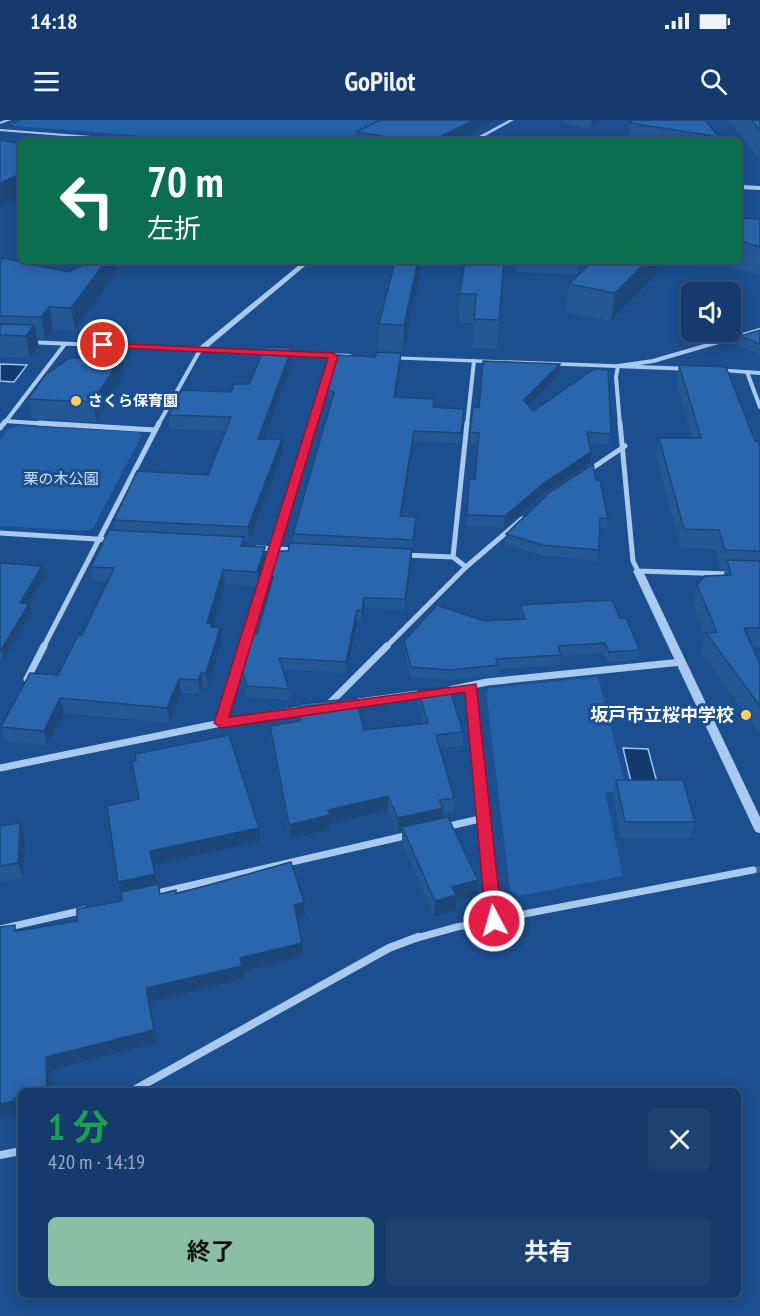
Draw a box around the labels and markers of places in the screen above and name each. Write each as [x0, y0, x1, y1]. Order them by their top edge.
pin [77, 319, 128, 370]
place label: さくら保育園 [88, 391, 178, 410]
marker: さくら保育園 [69, 394, 83, 408]
place label: 坂戸市立桜中学校 [590, 703, 734, 726]
marker: 坂戸市立桜中学校 [739, 708, 753, 722]

